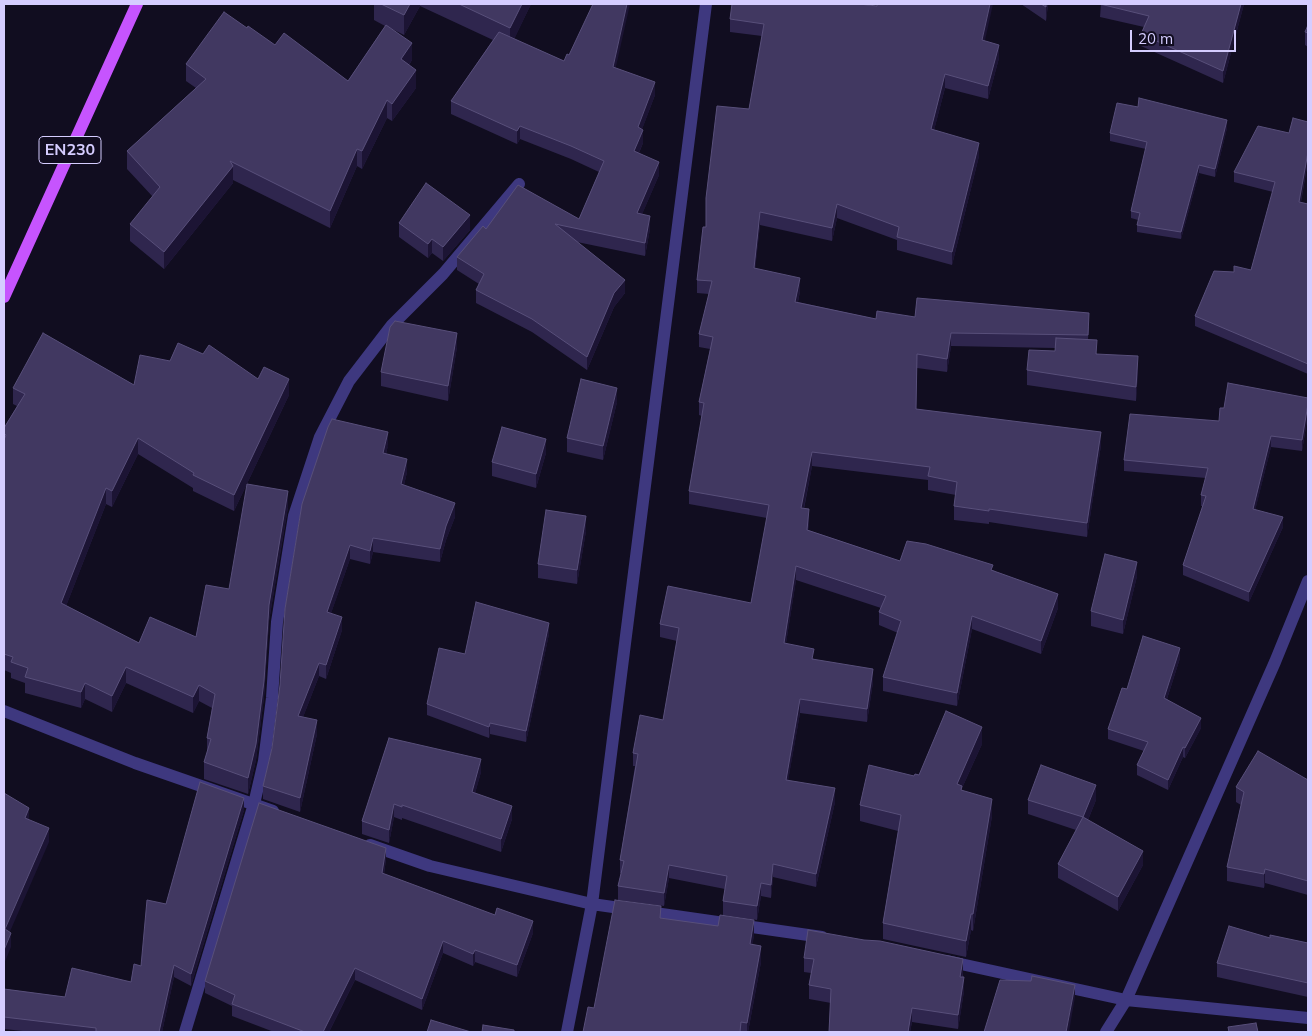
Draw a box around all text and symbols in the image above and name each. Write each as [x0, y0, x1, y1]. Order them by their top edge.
scale bar [1132, 20, 1238, 52]
text: 20 m [1138, 29, 1173, 48]
road number: EN230 [39, 136, 101, 164]

